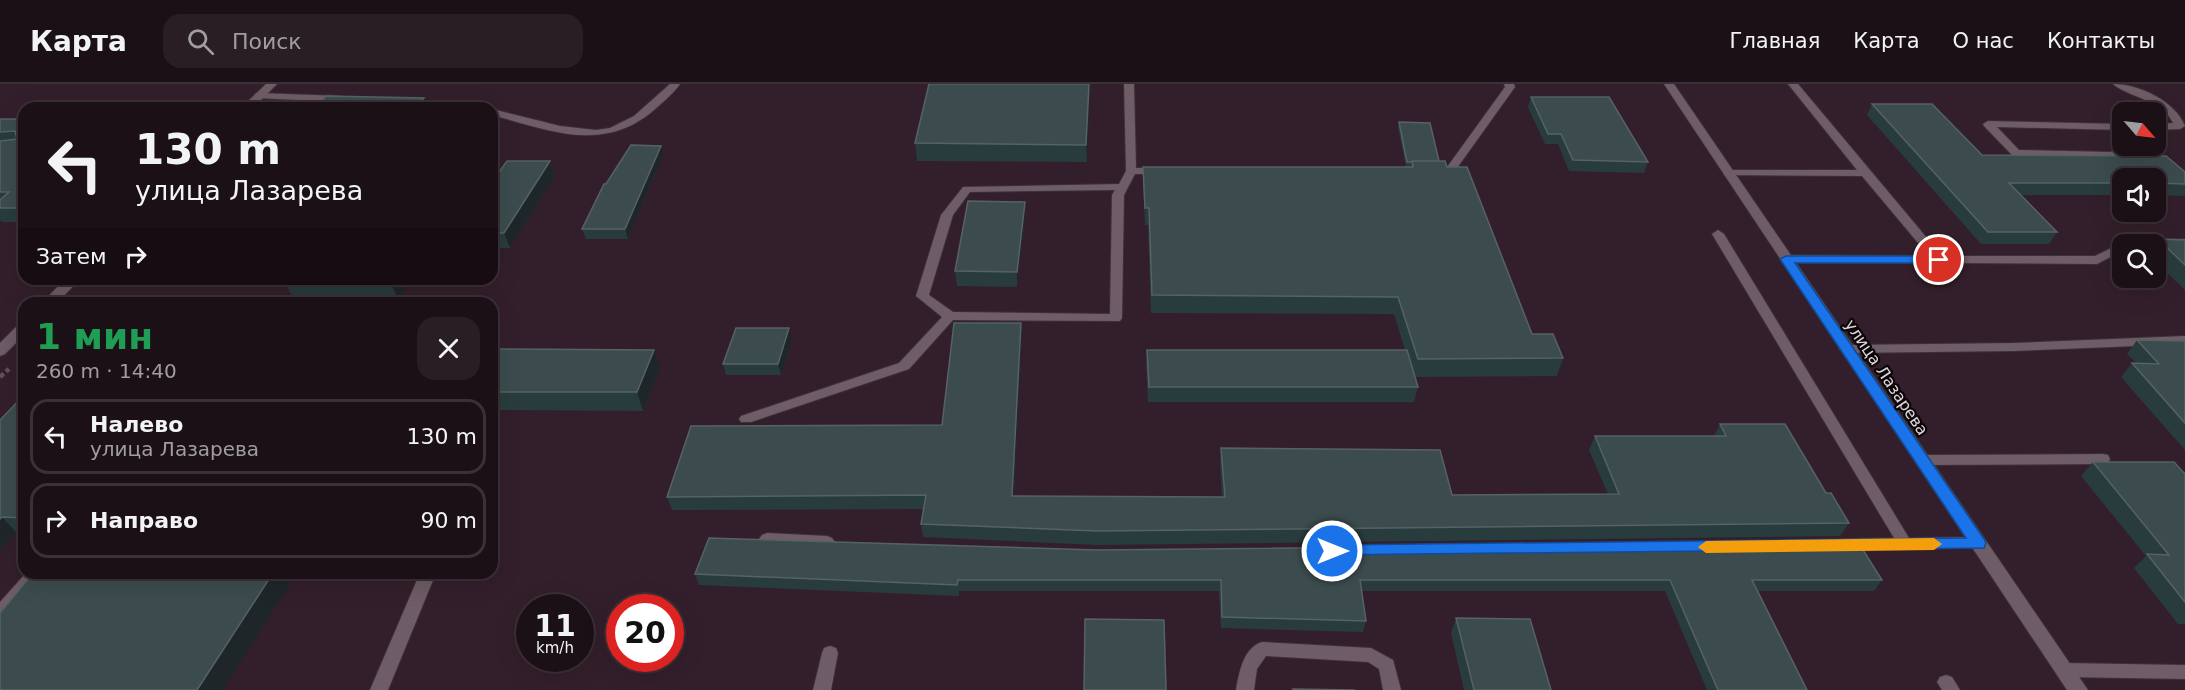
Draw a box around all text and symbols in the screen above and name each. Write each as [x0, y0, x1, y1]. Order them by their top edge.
search box [163, 14, 583, 68]
text: Карта [30, 25, 127, 58]
icon: search [184, 25, 217, 58]
text: Поиск [232, 29, 302, 54]
text: Главная [1730, 29, 1820, 53]
text: Карта [1853, 29, 1920, 53]
text: О нас [1953, 29, 2014, 53]
text: Контакты [2047, 29, 2155, 53]
north arrow [2112, 102, 2166, 156]
map controls [2112, 102, 2166, 288]
text: 130 m [135, 125, 281, 174]
icon: left [36, 126, 114, 204]
button: sound [2112, 168, 2166, 222]
text: улица Лазарева [135, 175, 363, 206]
pin [1913, 234, 1964, 285]
button: search [2112, 234, 2166, 288]
icon: right [119, 240, 152, 273]
icon: arrive [1922, 243, 1955, 276]
text: Затем [36, 244, 107, 269]
text: 1 мин [36, 316, 153, 357]
street label: улица Лазарева [1841, 316, 1932, 439]
button: close [417, 317, 480, 380]
text: 260 m · 14:40 [36, 359, 177, 383]
text: Налево [90, 412, 183, 437]
icon: left [39, 420, 72, 453]
text: 130 m [407, 424, 477, 449]
text: улица Лазарева [90, 437, 259, 461]
icon: right [39, 504, 72, 537]
text: Направо [90, 508, 198, 533]
text: 90 m [421, 508, 477, 533]
position arrow [1300, 519, 1364, 583]
speed limit sign: 20 [606, 594, 684, 672]
text: 11 [534, 608, 576, 643]
text: km/h [536, 639, 574, 657]

